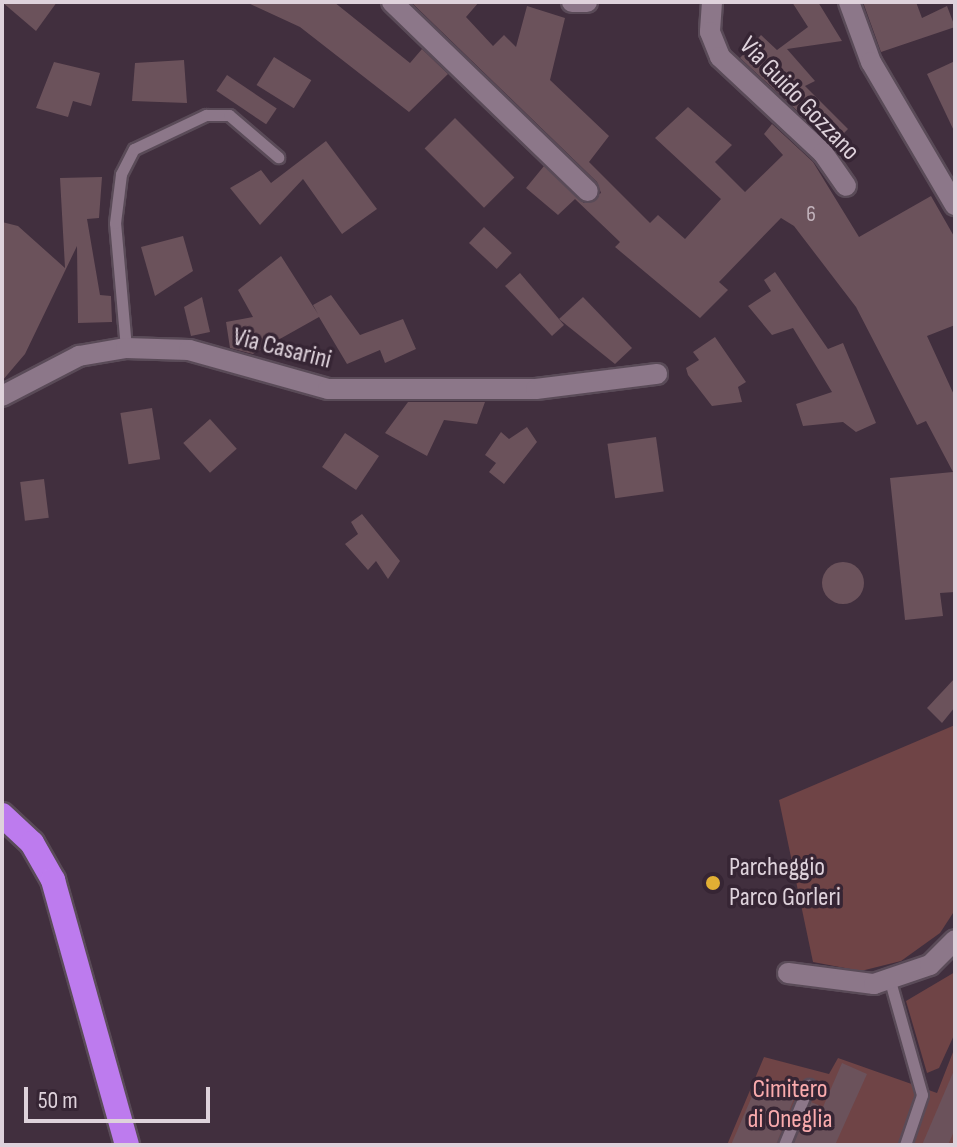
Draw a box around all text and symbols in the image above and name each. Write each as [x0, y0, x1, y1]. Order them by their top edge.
street label: Via Guido Gozzano [732, 31, 866, 167]
house number: 6 [806, 202, 816, 228]
street label: Via Casarini [230, 322, 334, 376]
place label: Parcheggio Parco Gorleri [729, 852, 841, 914]
marker: Parcheggio Parco Gorleri [704, 874, 722, 892]
scale bar [28, 1071, 214, 1121]
park label: Cimitero di Oneglia [748, 1074, 832, 1136]
text: 50 m [38, 1086, 78, 1115]

